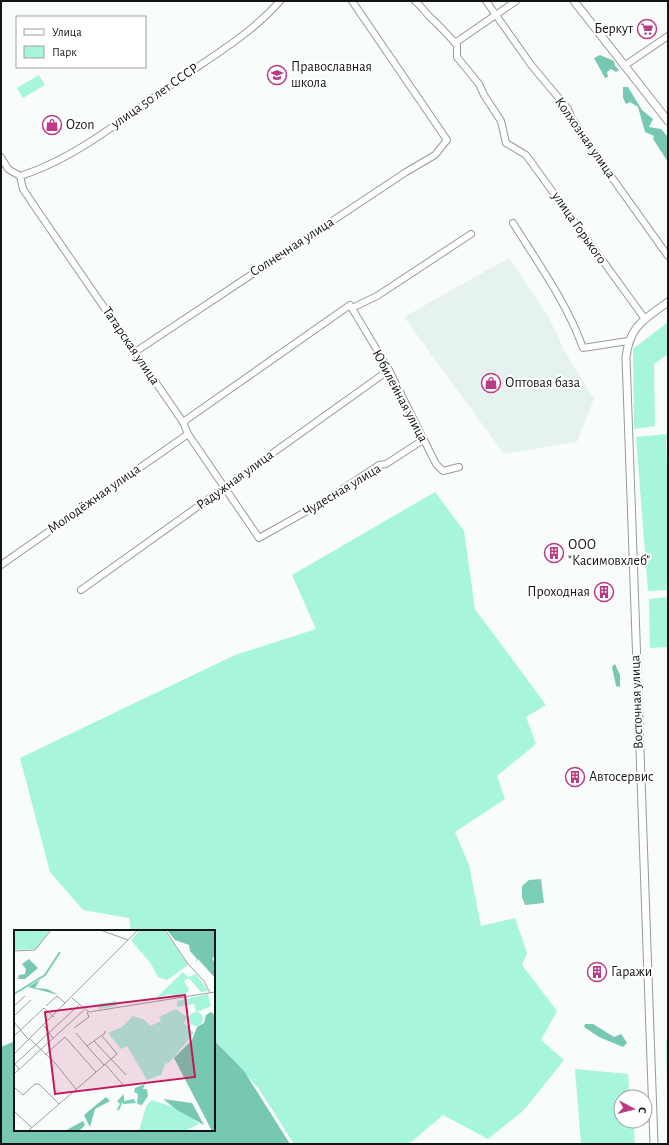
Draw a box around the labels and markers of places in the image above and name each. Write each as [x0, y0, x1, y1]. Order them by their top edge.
supermarket icon: Беркут [636, 18, 658, 40]
place label: Беркут [594, 22, 634, 36]
place label: Православная школа [291, 60, 372, 90]
school or university icon: Православная школа [266, 64, 288, 86]
shop icon: Ozon [41, 114, 63, 136]
place label: Ozon [66, 118, 94, 132]
shop icon: Оптовая база [480, 372, 502, 394]
place label: Оптовая база [505, 376, 581, 390]
place label: ООО "Касимовхлеб" [568, 538, 650, 568]
building icon: ООО "Касимовхлеб" [543, 542, 565, 564]
building icon: Проходная [593, 581, 615, 603]
place label: Проходная [527, 585, 590, 599]
building icon: Автосервис [564, 766, 586, 788]
place label: Автосервис [589, 770, 654, 784]
building icon: Гаражи [586, 961, 608, 983]
place label: Гаражи [611, 965, 652, 979]

